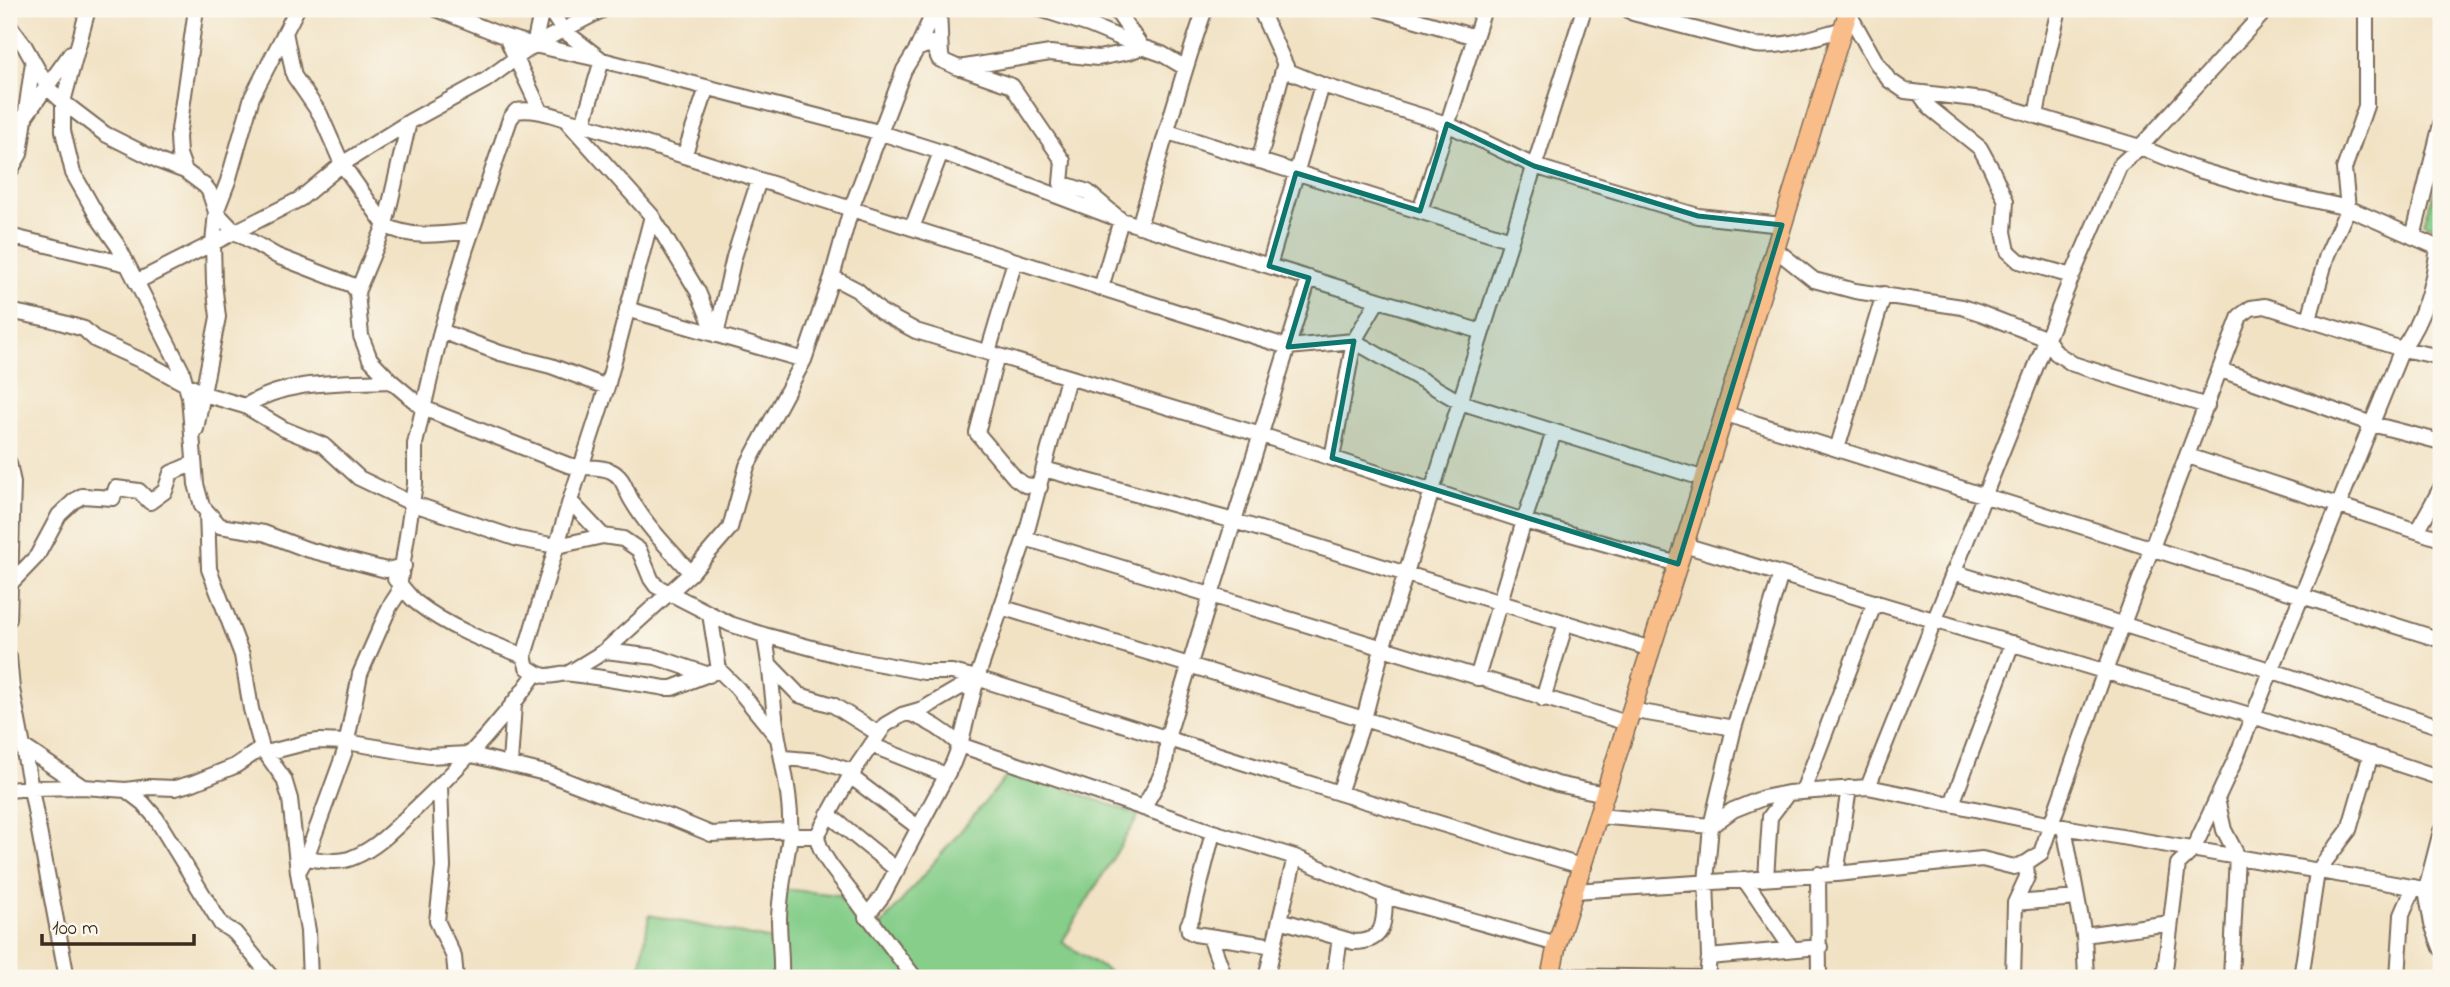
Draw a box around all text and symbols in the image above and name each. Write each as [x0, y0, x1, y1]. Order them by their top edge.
scale bar [42, 903, 194, 947]
text: 100 m [52, 914, 98, 944]

